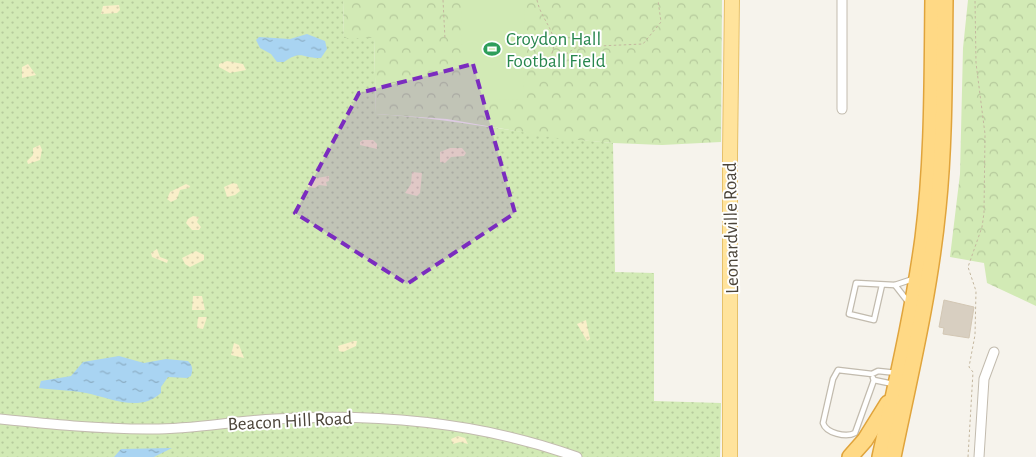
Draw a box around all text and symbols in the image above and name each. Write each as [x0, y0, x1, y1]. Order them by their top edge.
place label: Croydon Hall Football Field [506, 30, 606, 71]
sports icon: Croydon Hall Football Field [482, 39, 502, 59]
street label: Leonardville Road [721, 162, 742, 294]
street label: Beacon Hill Road [227, 409, 353, 434]

